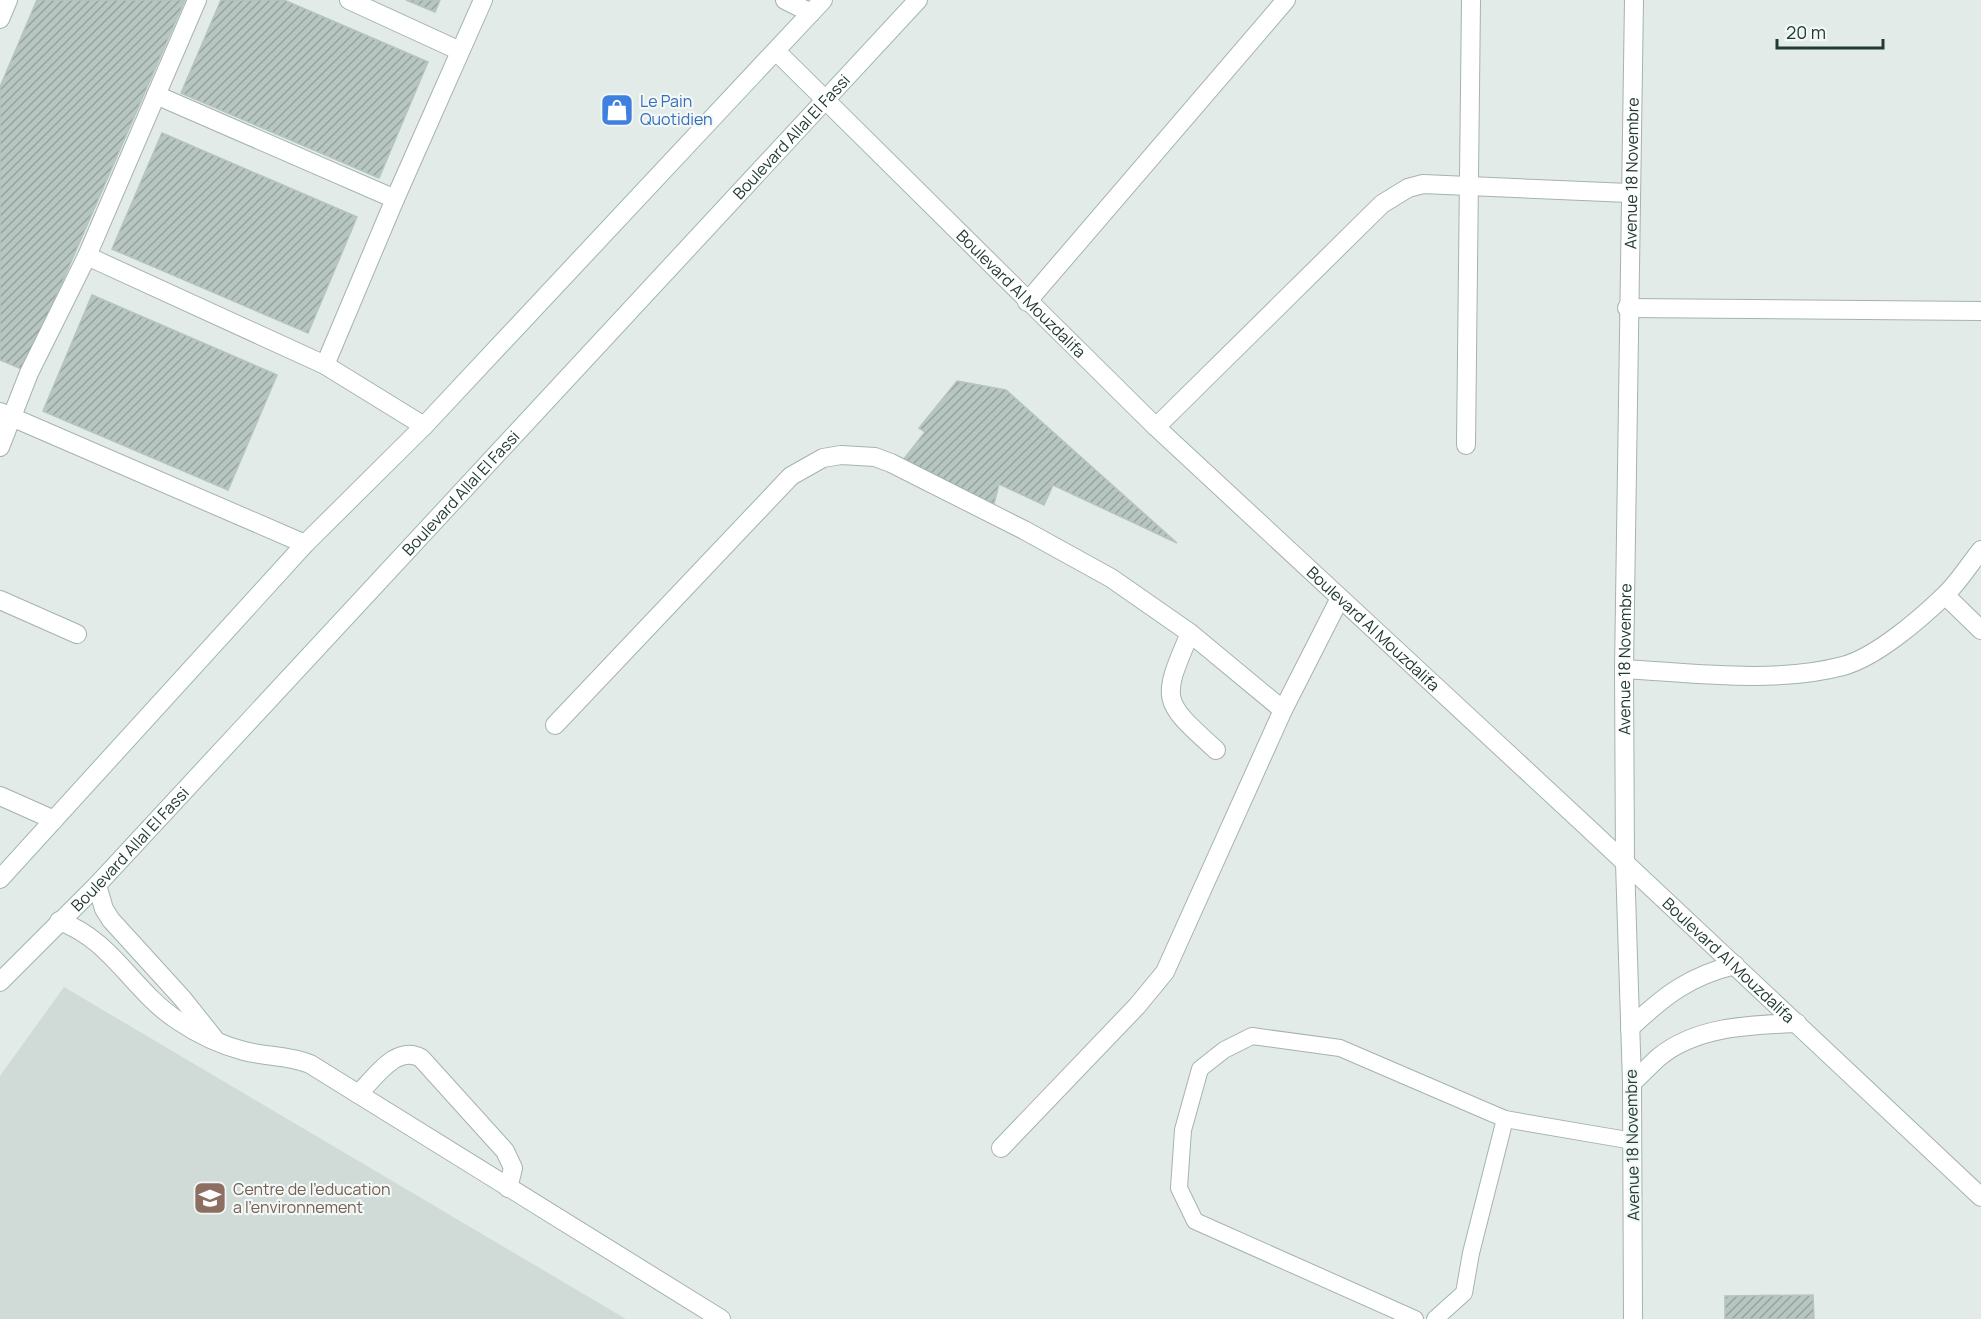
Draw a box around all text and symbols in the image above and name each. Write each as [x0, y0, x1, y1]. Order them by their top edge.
scale bar [1777, 12, 1884, 50]
text: 20 m [1786, 20, 1826, 44]
street label: Boulevard Allal El Fassi [728, 69, 855, 204]
place label: Le Pain Quotidien [640, 90, 713, 130]
shop icon: Le Pain Quotidien [599, 92, 635, 128]
street label: Avenue 18 Novembre [1619, 97, 1644, 249]
street label: Boulevard Al Mouzdalifa [952, 225, 1091, 363]
street label: Boulevard Allal El Fassi [397, 426, 524, 560]
street label: Boulevard Al Mouzdalifa [1302, 561, 1445, 696]
street label: Avenue 18 Novembre [1613, 583, 1636, 735]
street label: Boulevard Allal El Fassi [66, 782, 194, 916]
street label: Boulevard Al Mouzdalifa [1658, 892, 1800, 1028]
street label: Avenue 18 Novembre [1620, 1069, 1644, 1221]
place label: Centre de l'education a l'environnement [233, 1178, 390, 1218]
school or university icon: Centre de l'education a l'environnement [192, 1180, 228, 1216]

